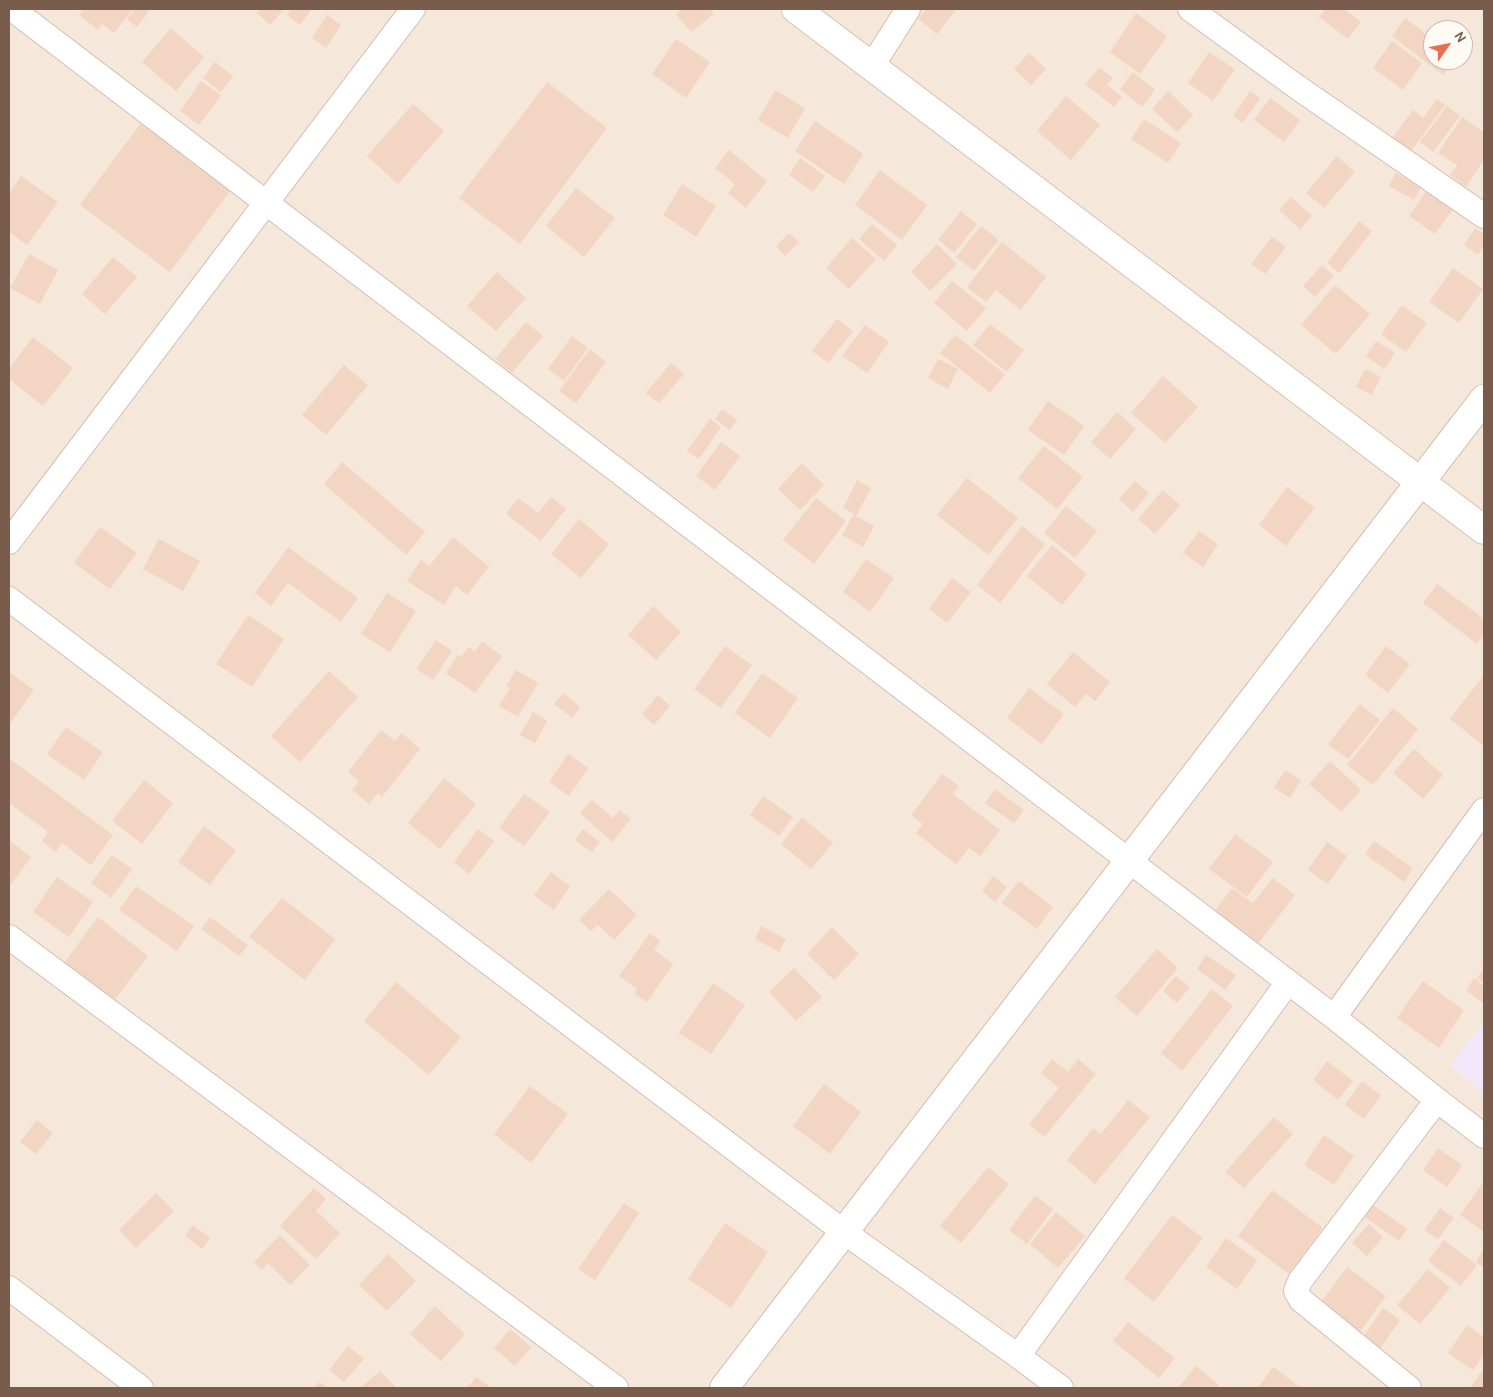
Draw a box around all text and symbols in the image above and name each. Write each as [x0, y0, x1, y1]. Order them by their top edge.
north arrow [1423, 20, 1473, 70]
text: N [1450, 28, 1470, 46]

